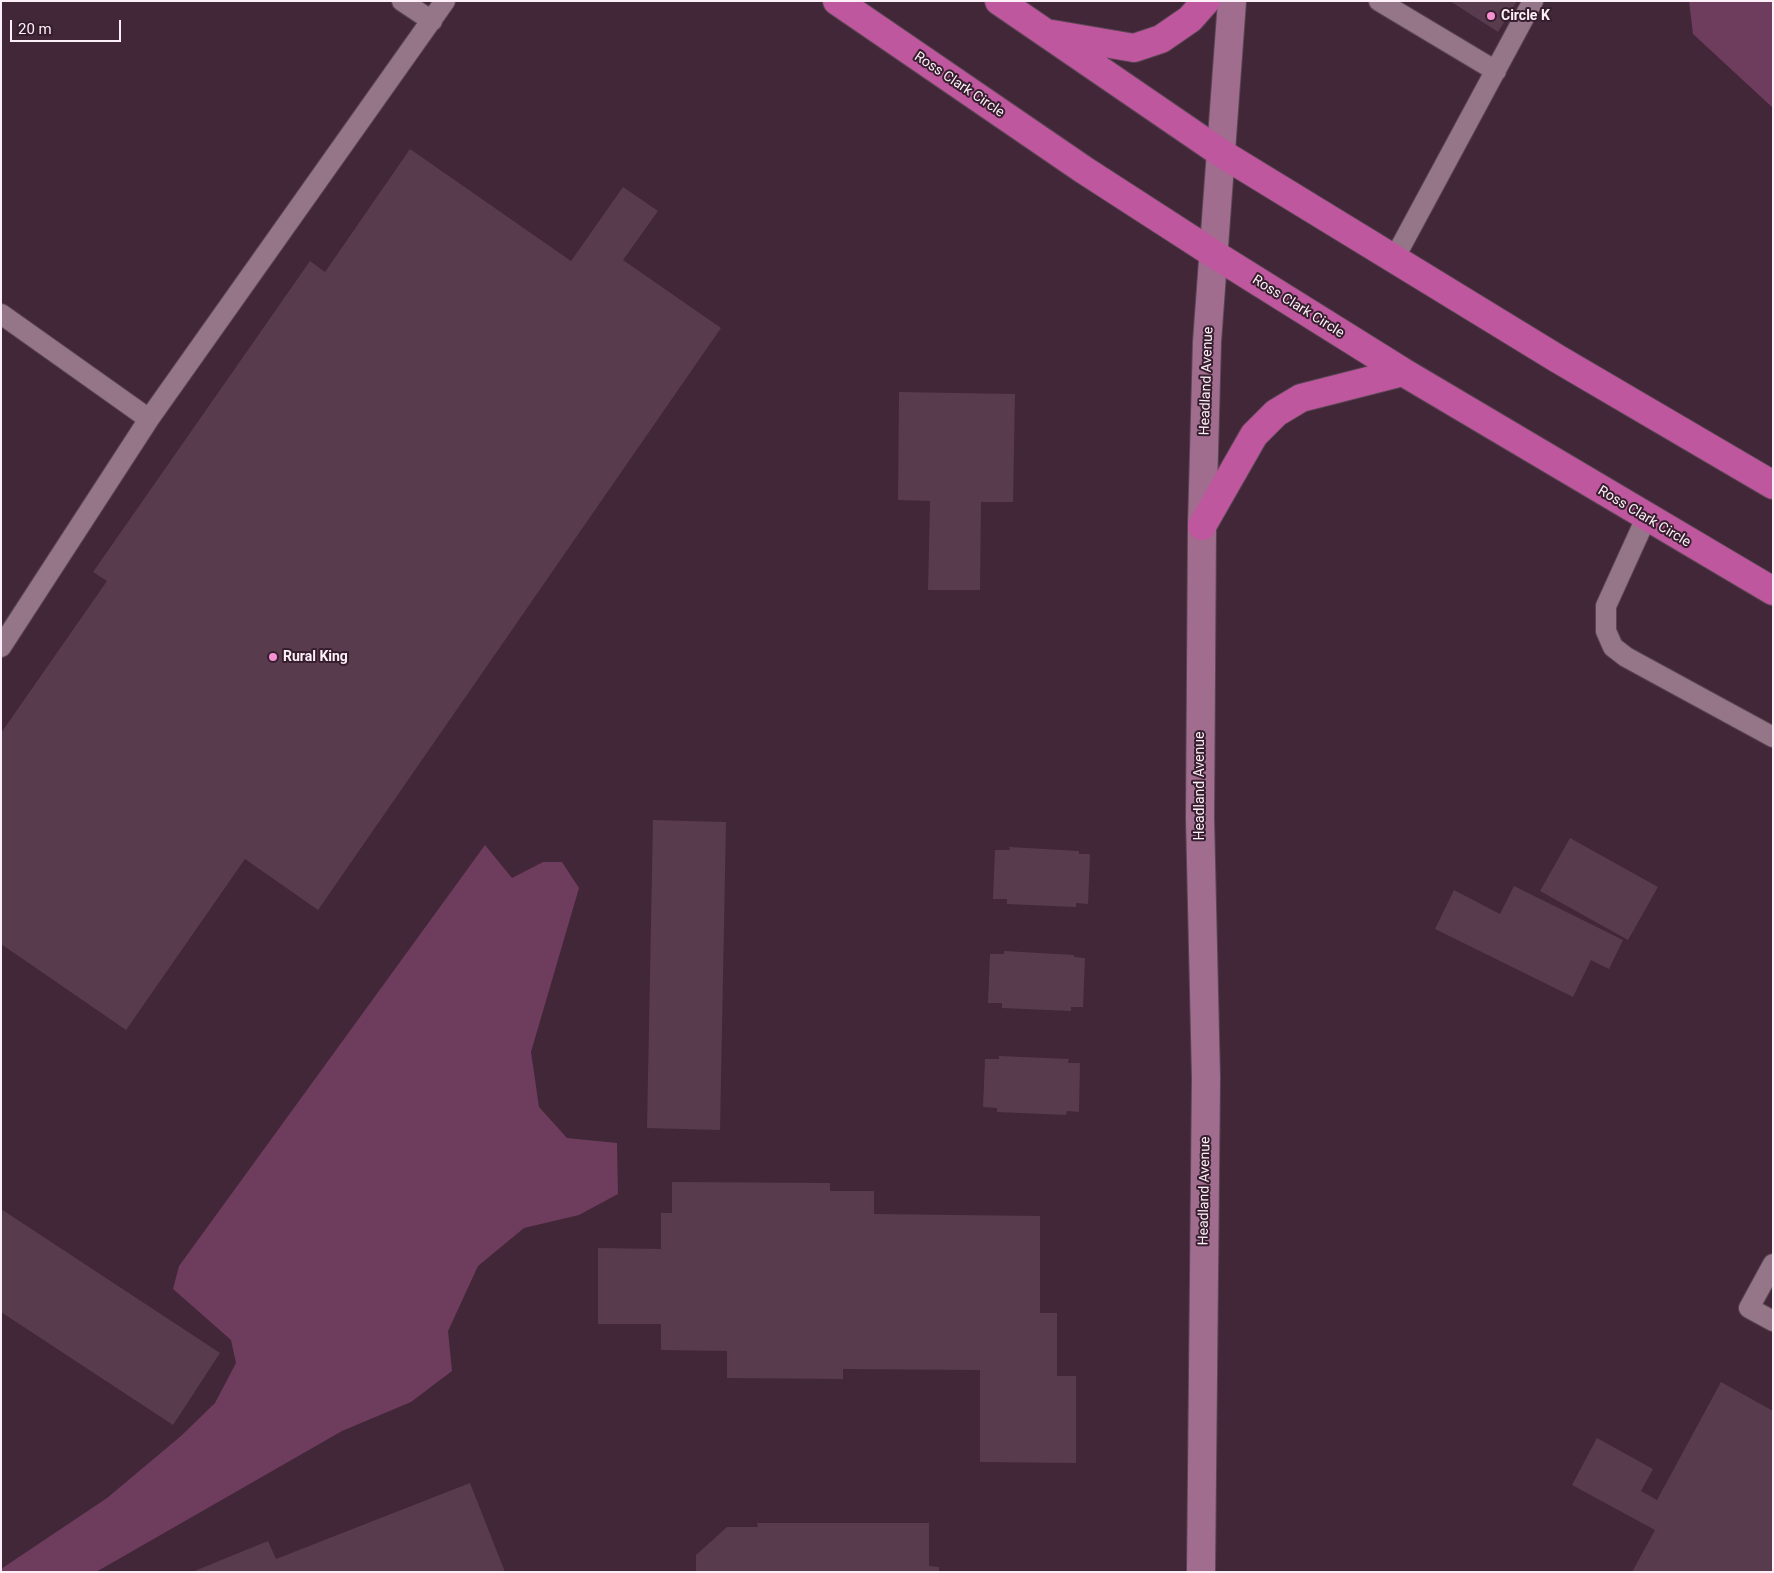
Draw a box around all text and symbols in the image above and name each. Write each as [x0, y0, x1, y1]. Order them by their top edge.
place label: Circle K [1501, 8, 1550, 24]
scale bar [12, 10, 124, 42]
marker: Circle K [1485, 10, 1497, 22]
text: 20 m [18, 20, 52, 38]
street label: Ross Clark Circle [911, 49, 1007, 121]
street label: Ross Clark Circle [1249, 272, 1347, 342]
street label: Headland Avenue [1197, 326, 1217, 436]
street label: Ross Clark Circle [1595, 483, 1693, 551]
place label: Rural King [283, 649, 348, 665]
marker: Rural King [267, 651, 279, 663]
street label: Headland Avenue [1192, 732, 1208, 840]
street label: Headland Avenue [1196, 1136, 1214, 1246]

